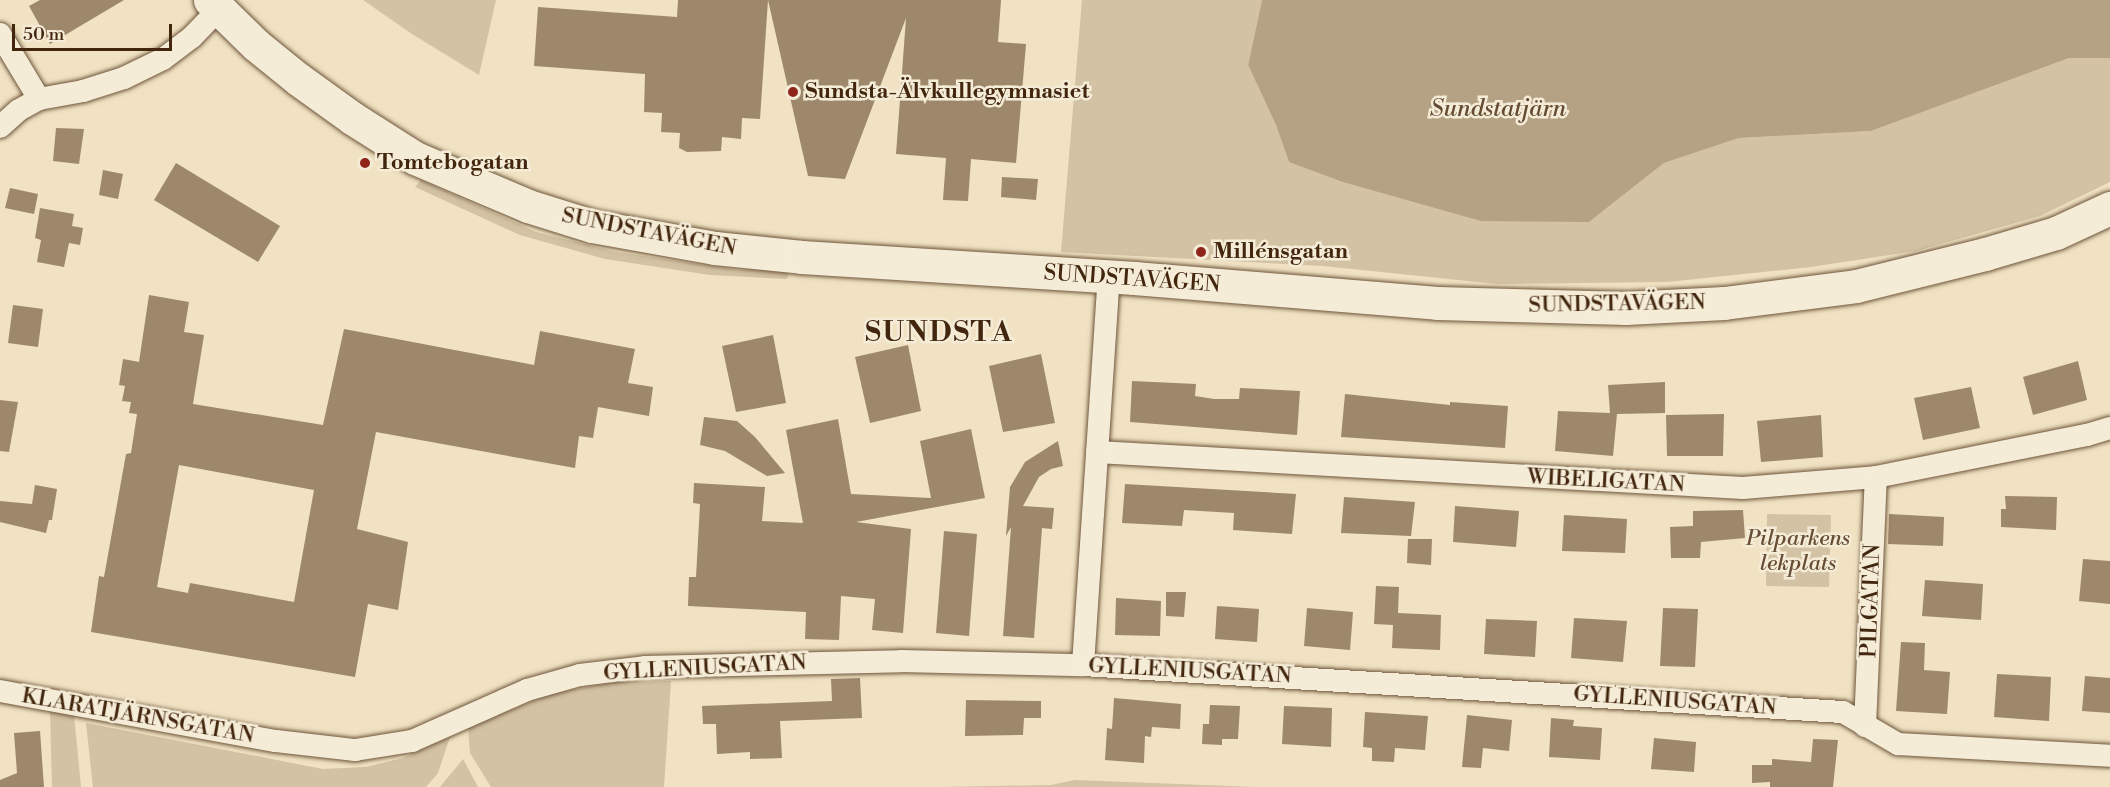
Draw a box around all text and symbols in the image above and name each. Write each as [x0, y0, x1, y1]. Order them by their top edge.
scale bar [15, 12, 176, 50]
text: 50 m [23, 23, 64, 46]
place label: Sundsta-Älvkullegymnasiet [805, 79, 1089, 105]
marker: Sundsta-Älvkullegymnasiet [786, 85, 800, 99]
water label: Sundstatjärn [1430, 96, 1566, 124]
place label: Tomtebogatan [377, 150, 529, 176]
marker: Tomtebogatan [358, 156, 372, 170]
street label: SUNDSTAVÄGEN [559, 202, 739, 262]
place label: Millénsgatan [1213, 239, 1348, 265]
marker: Millénsgatan [1194, 245, 1208, 259]
street label: SUNDSTAVÄGEN [1043, 260, 1221, 298]
street label: SUNDSTAVÄGEN [1528, 289, 1706, 319]
district label: SUNDSTA [865, 316, 1013, 350]
street label: WIBELIGATAN [1526, 464, 1686, 498]
park label: Pilparkens lekplats [1746, 525, 1850, 576]
street label: PILGATAN [1856, 544, 1886, 658]
street label: GYLLENIUSGATAN [603, 649, 807, 687]
street label: GYLLENIUSGATAN [1088, 652, 1292, 690]
street label: GYLLENIUSGATAN [1573, 681, 1777, 721]
street label: KLARATJÄRNSGATAN [20, 683, 256, 749]

